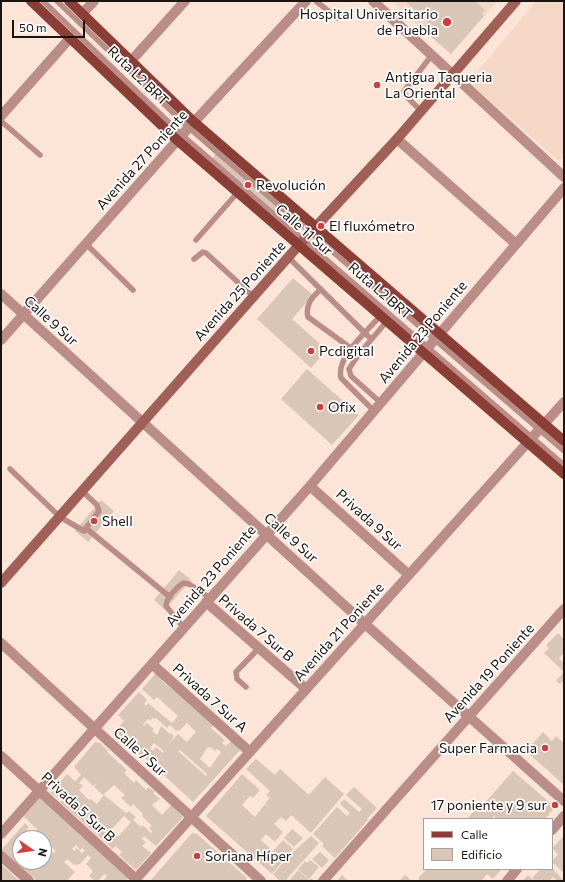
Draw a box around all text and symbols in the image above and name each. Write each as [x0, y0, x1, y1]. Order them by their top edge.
place label: Hospital Universitario de Puebla [300, 6, 438, 38]
scale bar [14, 12, 87, 38]
marker: Hospital Universitario de Puebla [441, 16, 453, 28]
text: 50 m [19, 20, 47, 34]
street label: Ruta L2 BRT [104, 43, 172, 109]
place label: Antigua Taqueria La Oriental [385, 69, 492, 102]
marker: Antigua Taqueria La Oriental [372, 80, 382, 90]
street label: Avenida 27 Poniente [93, 107, 191, 213]
place label: Revolución [256, 177, 326, 193]
marker: Revolución [243, 180, 253, 190]
street label: Calle 11 Sur [272, 201, 336, 259]
place label: El fluxómetro [329, 218, 415, 234]
marker: El fluxómetro [316, 221, 326, 231]
street label: Avenida 25 Poniente [191, 238, 289, 344]
street label: Ruta L2 BRT [345, 259, 415, 323]
street label: Avenida 23 Poniente [375, 277, 471, 387]
street label: Calle 9 Sur [21, 292, 81, 350]
place label: Pcdigital [319, 343, 374, 359]
marker: Pcdigital [306, 346, 316, 356]
place label: Ofix [328, 399, 356, 415]
marker: Ofix [315, 402, 325, 412]
street label: Privada 9 Sur [332, 486, 406, 554]
street label: Calle 9 Sur [261, 509, 321, 567]
place label: Shell [102, 513, 133, 529]
marker: Shell [89, 516, 99, 526]
street label: Avenida 23 Poniente [162, 522, 260, 630]
street label: Avenida 21 Poniente [290, 579, 388, 685]
street label: Privada 7 Sur B [215, 591, 297, 665]
street label: Avenida 19 Poniente [440, 620, 538, 726]
street label: Privada 7 Sur A [169, 660, 251, 736]
street label: Calle 7 Sur [110, 724, 170, 780]
place label: Super Farmacia [439, 740, 537, 756]
marker: Super Farmacia [540, 743, 550, 753]
street label: Privada 5 Sur B [38, 769, 118, 845]
place label: 17 poniente y 9 sur [431, 797, 547, 813]
marker: 17 poniente y 9 sur [550, 800, 560, 810]
legend [423, 818, 553, 870]
text: Calle [461, 827, 488, 841]
north arrow [12, 830, 52, 870]
text: N [36, 847, 50, 858]
text: Edificio [461, 847, 502, 861]
place label: Soriana Híper [205, 848, 291, 864]
marker: Soriana Híper [192, 851, 202, 861]

